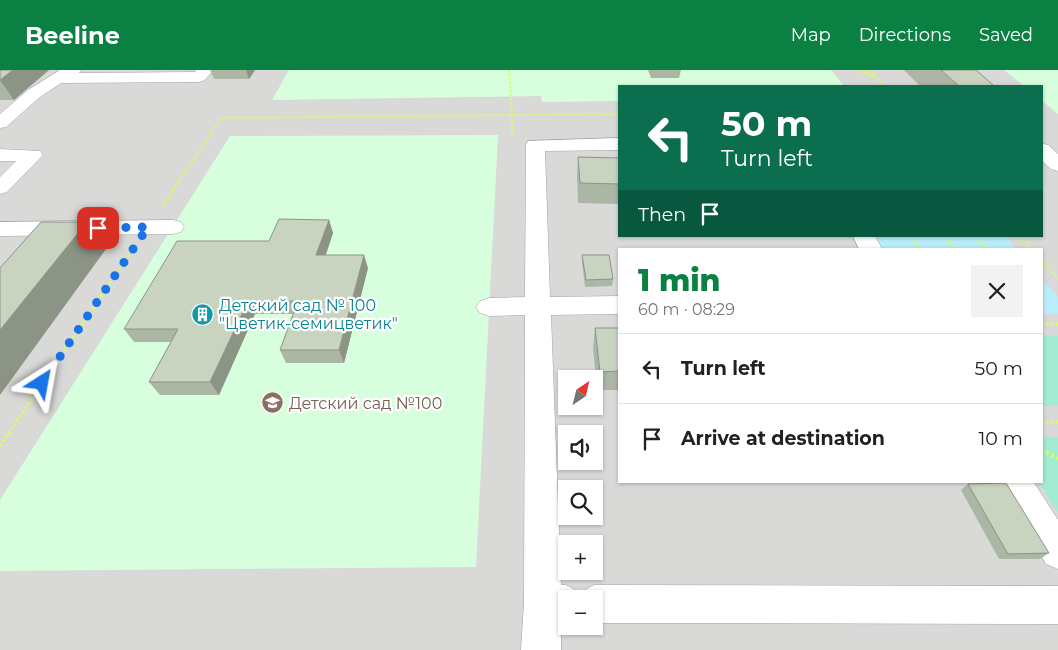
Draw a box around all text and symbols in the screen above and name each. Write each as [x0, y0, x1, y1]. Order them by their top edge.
text: Beeline [25, 21, 120, 50]
text: Map [791, 24, 831, 46]
text: Directions [859, 24, 951, 46]
text: Saved [979, 24, 1033, 46]
text: 50 m [721, 102, 812, 145]
icon: left [638, 105, 703, 170]
text: Turn left [721, 145, 813, 172]
icon: arrive [696, 200, 724, 228]
text: Then [638, 203, 686, 226]
pin [77, 207, 119, 249]
icon: arrive [84, 214, 112, 242]
text: 1 min [638, 262, 721, 299]
button: close [971, 265, 1023, 317]
place label: Детский сад № 100 "Цветик-семицветик" [219, 296, 398, 333]
text: 60 m · 08:29 [638, 300, 735, 319]
building icon: Детский сад № 100 "Цветик-семицветик" [191, 302, 215, 326]
icon: left [638, 355, 666, 383]
position arrow [15, 356, 67, 408]
text: Turn left [681, 357, 766, 380]
text: 50 m [975, 357, 1023, 380]
north arrow [558, 370, 602, 415]
map controls [558, 370, 603, 635]
school or university icon: Детский сад №100 [261, 391, 285, 415]
place label: Детский сад №100 [289, 394, 442, 413]
button: sound [558, 425, 603, 470]
icon: arrive [638, 425, 666, 453]
text: Arrive at destination [681, 427, 885, 450]
text: 10 m [978, 427, 1023, 450]
button: search [558, 480, 603, 525]
button: + [558, 535, 603, 580]
button: − [558, 590, 603, 635]

